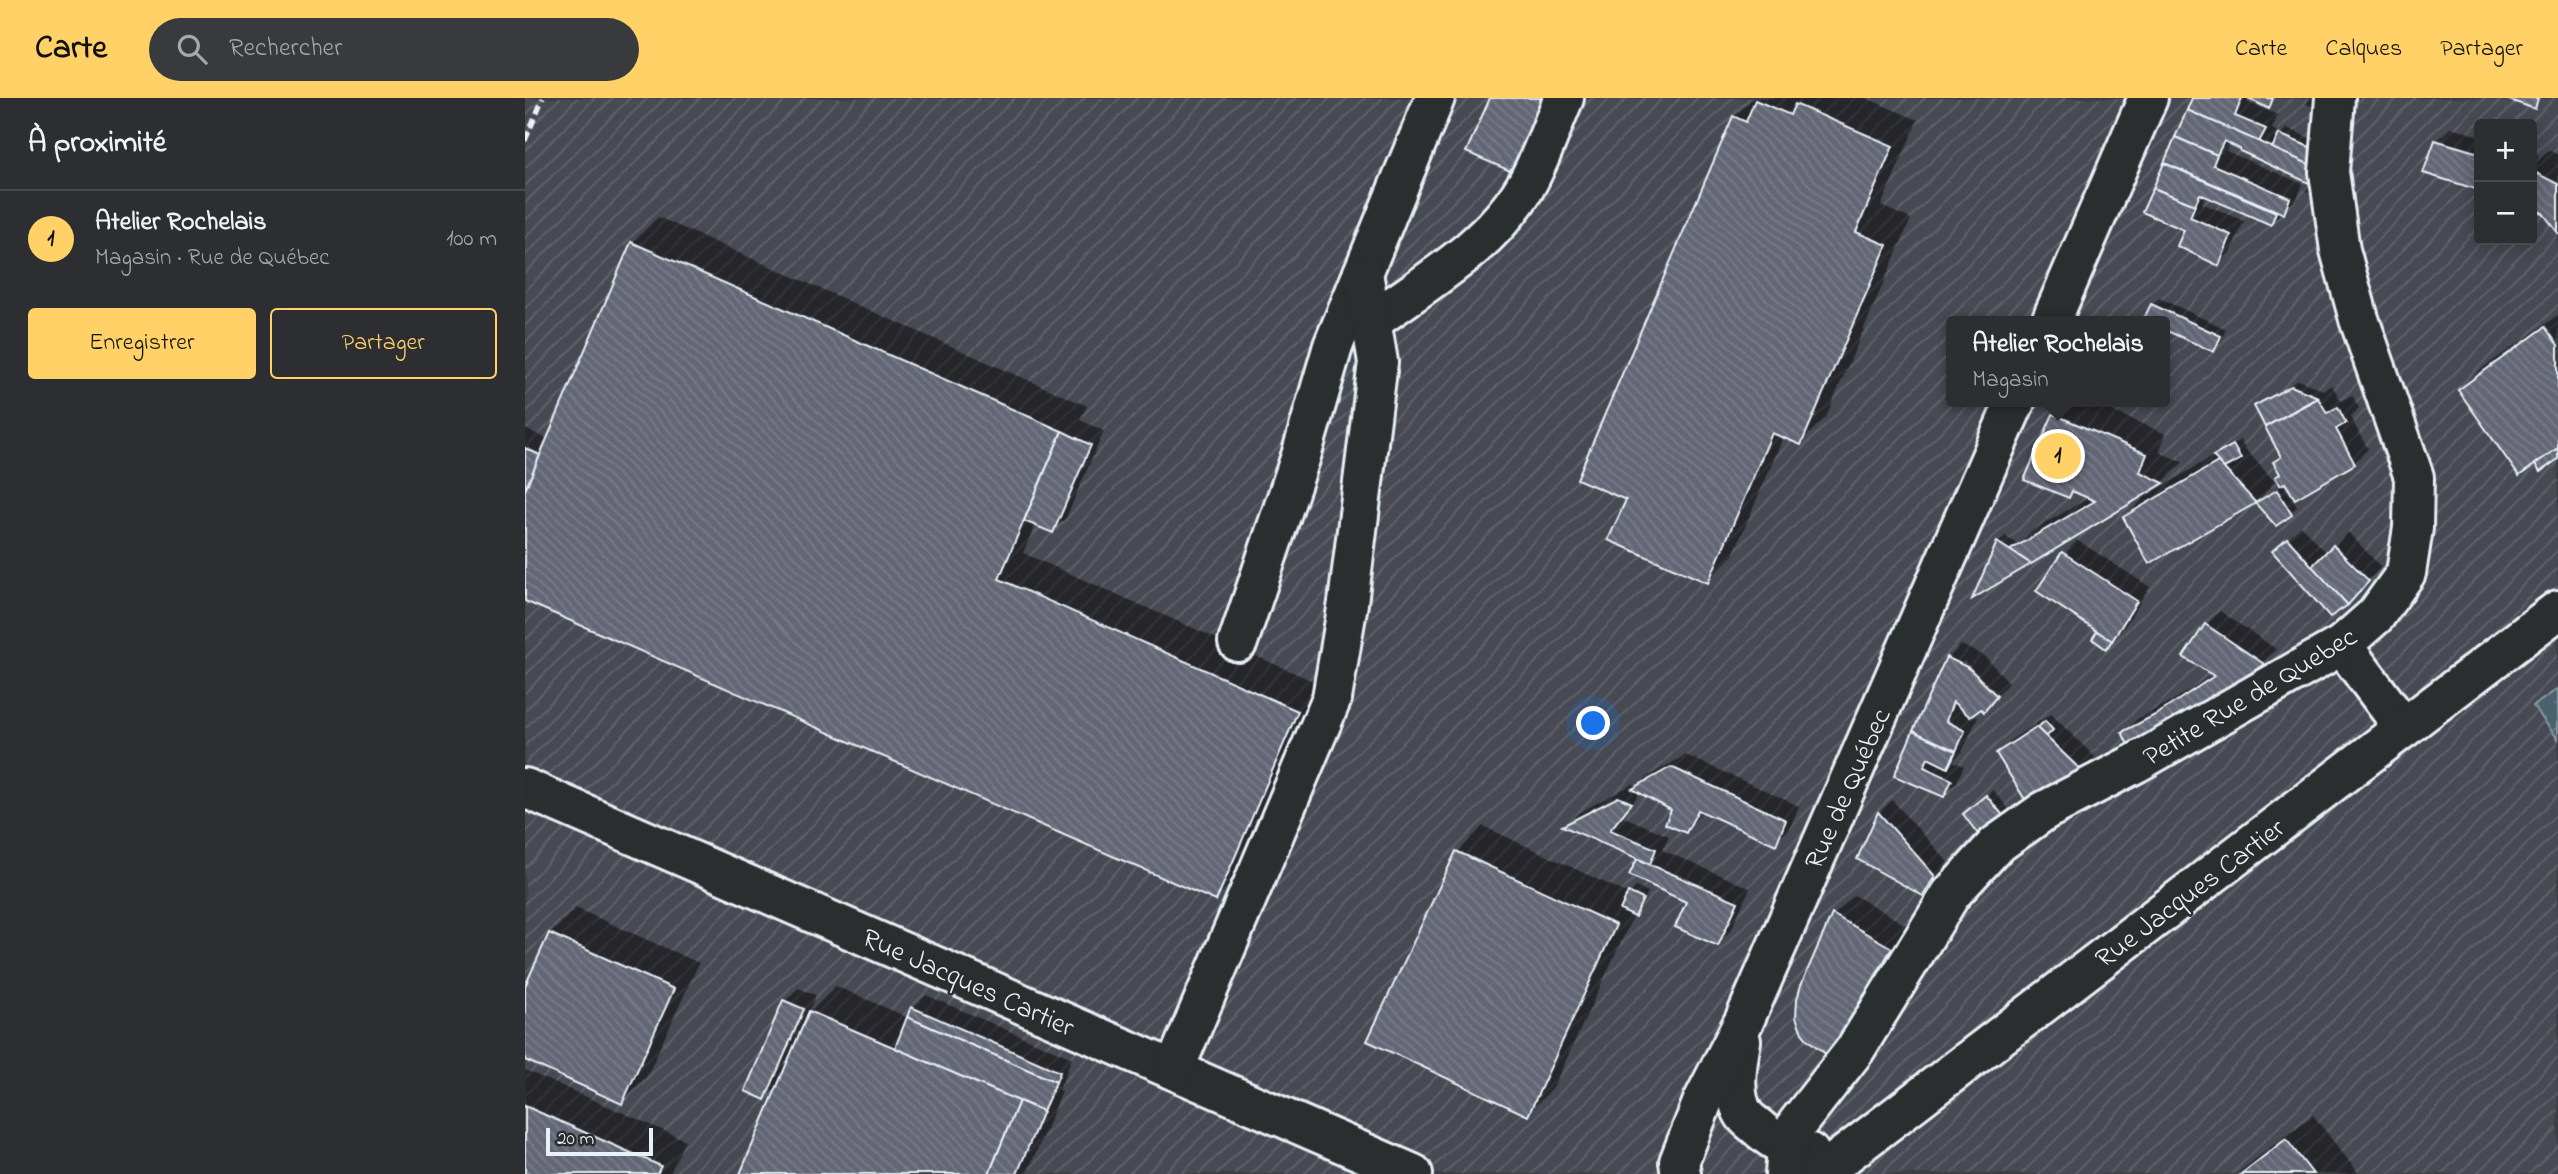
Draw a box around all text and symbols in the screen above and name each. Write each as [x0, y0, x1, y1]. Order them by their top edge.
search box [149, 18, 639, 81]
text: Carte [35, 25, 107, 73]
icon: search [173, 30, 211, 68]
text: Rechercher [229, 30, 342, 68]
text: Carte [2235, 32, 2287, 67]
text: Calques [2325, 32, 2402, 67]
text: Partager [2440, 32, 2523, 67]
map controls [2474, 119, 2537, 245]
button: + [2474, 119, 2537, 182]
text: À proximité [28, 122, 166, 166]
button: − [2474, 182, 2537, 245]
text: Atelier Rochelais [95, 204, 266, 242]
text: 1 [47, 223, 55, 256]
text: 100 m [446, 223, 497, 256]
text: Magasin · Rue de Québec [95, 242, 329, 275]
button: Enregistrer [28, 308, 256, 379]
button: Partager [270, 308, 497, 379]
popup [1946, 316, 2170, 407]
text: Atelier Rochelais [1972, 326, 2144, 364]
text: Magasin [1972, 364, 2049, 397]
pin: 1 [2035, 430, 2081, 482]
street label: Petite Rue de Quebec [2136, 618, 2366, 778]
street label: Rue de Québec [1795, 702, 1903, 877]
your location [1576, 706, 1610, 740]
street label: Rue Jacques Cartier [2088, 810, 2295, 980]
street label: Rue Jacques Cartier [855, 919, 1081, 1050]
scale bar [546, 1125, 653, 1157]
text: 20 m [557, 1126, 594, 1153]

